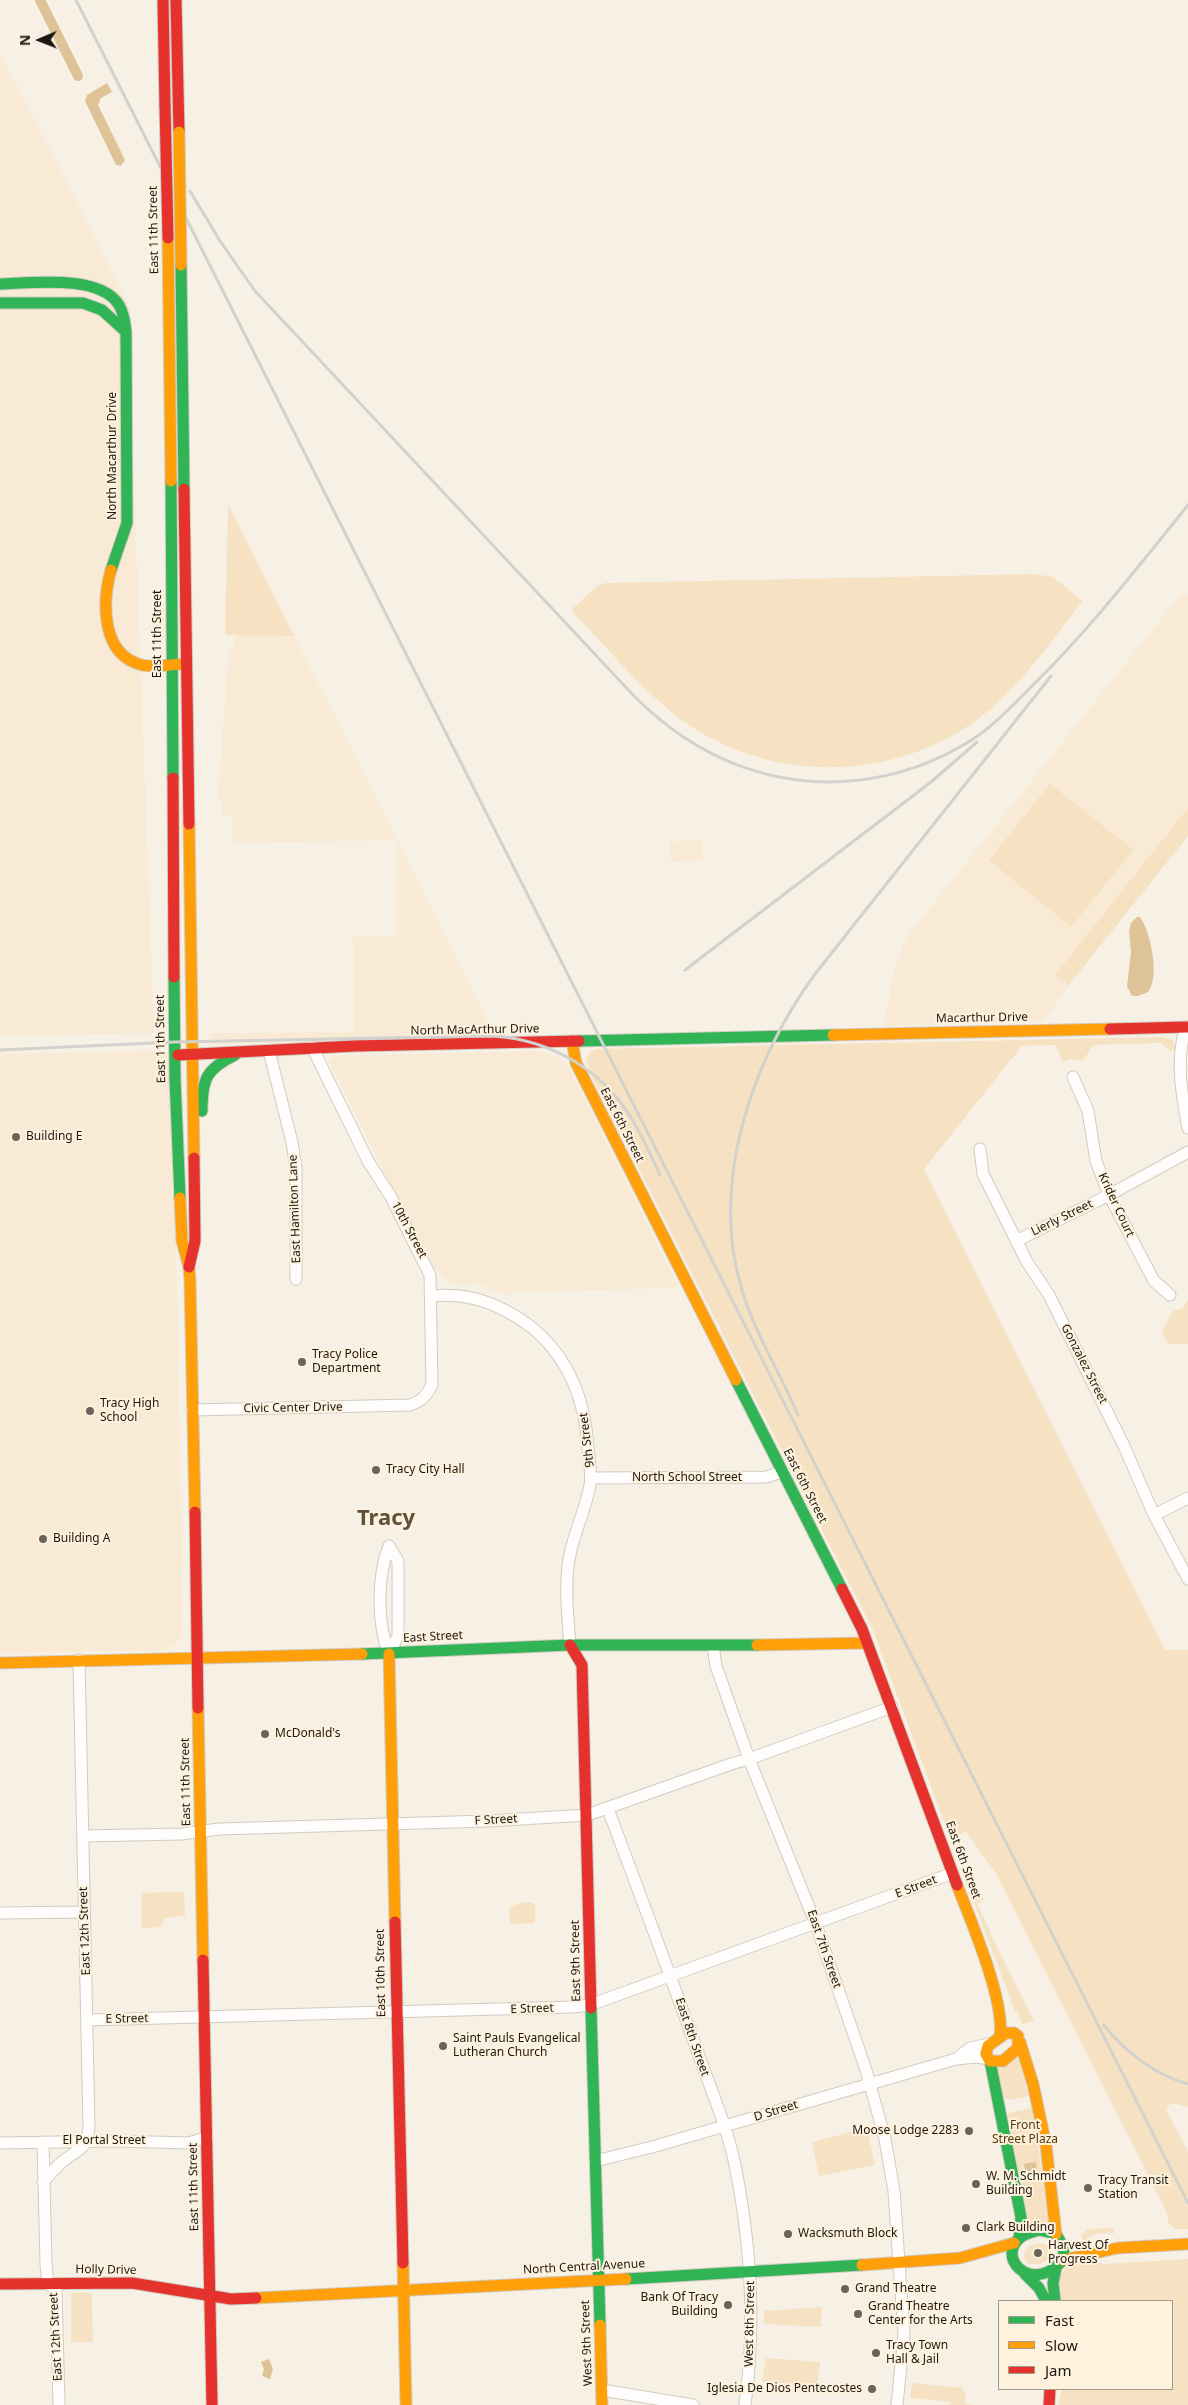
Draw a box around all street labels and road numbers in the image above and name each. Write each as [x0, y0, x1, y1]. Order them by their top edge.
street label: East 11th Street [146, 186, 162, 274]
street label: North Macarthur Drive [106, 392, 120, 520]
street label: East 11th Street [151, 590, 165, 678]
street label: East 11th Street [153, 995, 169, 1083]
street label: Macarthur Drive [936, 1010, 1028, 1026]
street label: North MacArthur Drive [410, 1022, 540, 1038]
street label: East 6th Street [597, 1085, 647, 1165]
street label: East Hamilton Lane [286, 1154, 304, 1264]
street label: Krider Court [1095, 1171, 1137, 1239]
street label: Lierly Street [1029, 1197, 1095, 1239]
street label: 10th Street [388, 1199, 430, 1261]
street label: Gonzalez Street [1058, 1322, 1110, 1406]
street label: Civic Center Drive [243, 1400, 343, 1416]
street label: 9th Street [576, 1412, 598, 1468]
street label: East 6th Street [780, 1446, 830, 1526]
street label: North School Street [632, 1471, 742, 1485]
street label: East Street [403, 1628, 463, 1646]
street label: East 11th Street [178, 1738, 194, 1826]
street label: F Street [474, 1812, 518, 1828]
street label: East 6th Street [942, 1819, 984, 1901]
street label: E Street [893, 1873, 939, 1901]
street label: East 12th Street [76, 1886, 94, 1976]
street label: East 7th Street [804, 1908, 844, 1990]
street label: East 9th Street [568, 1920, 584, 2002]
street label: East 10th Street [373, 1929, 389, 2017]
street label: East 8th Street [672, 1996, 712, 2078]
street label: E Street [510, 2001, 554, 2017]
street label: E Street [105, 2011, 149, 2027]
street label: D Street [752, 2097, 800, 2125]
street label: El Portal Street [62, 2134, 146, 2148]
street label: East 11th Street [186, 2143, 202, 2231]
street label: North Central Avenue [523, 2257, 645, 2277]
street label: Holly Drive [75, 2262, 137, 2278]
street label: West 8th Street [742, 2281, 758, 2367]
street label: East 12th Street [46, 2292, 66, 2382]
street label: West 9th Street [578, 2300, 596, 2386]

